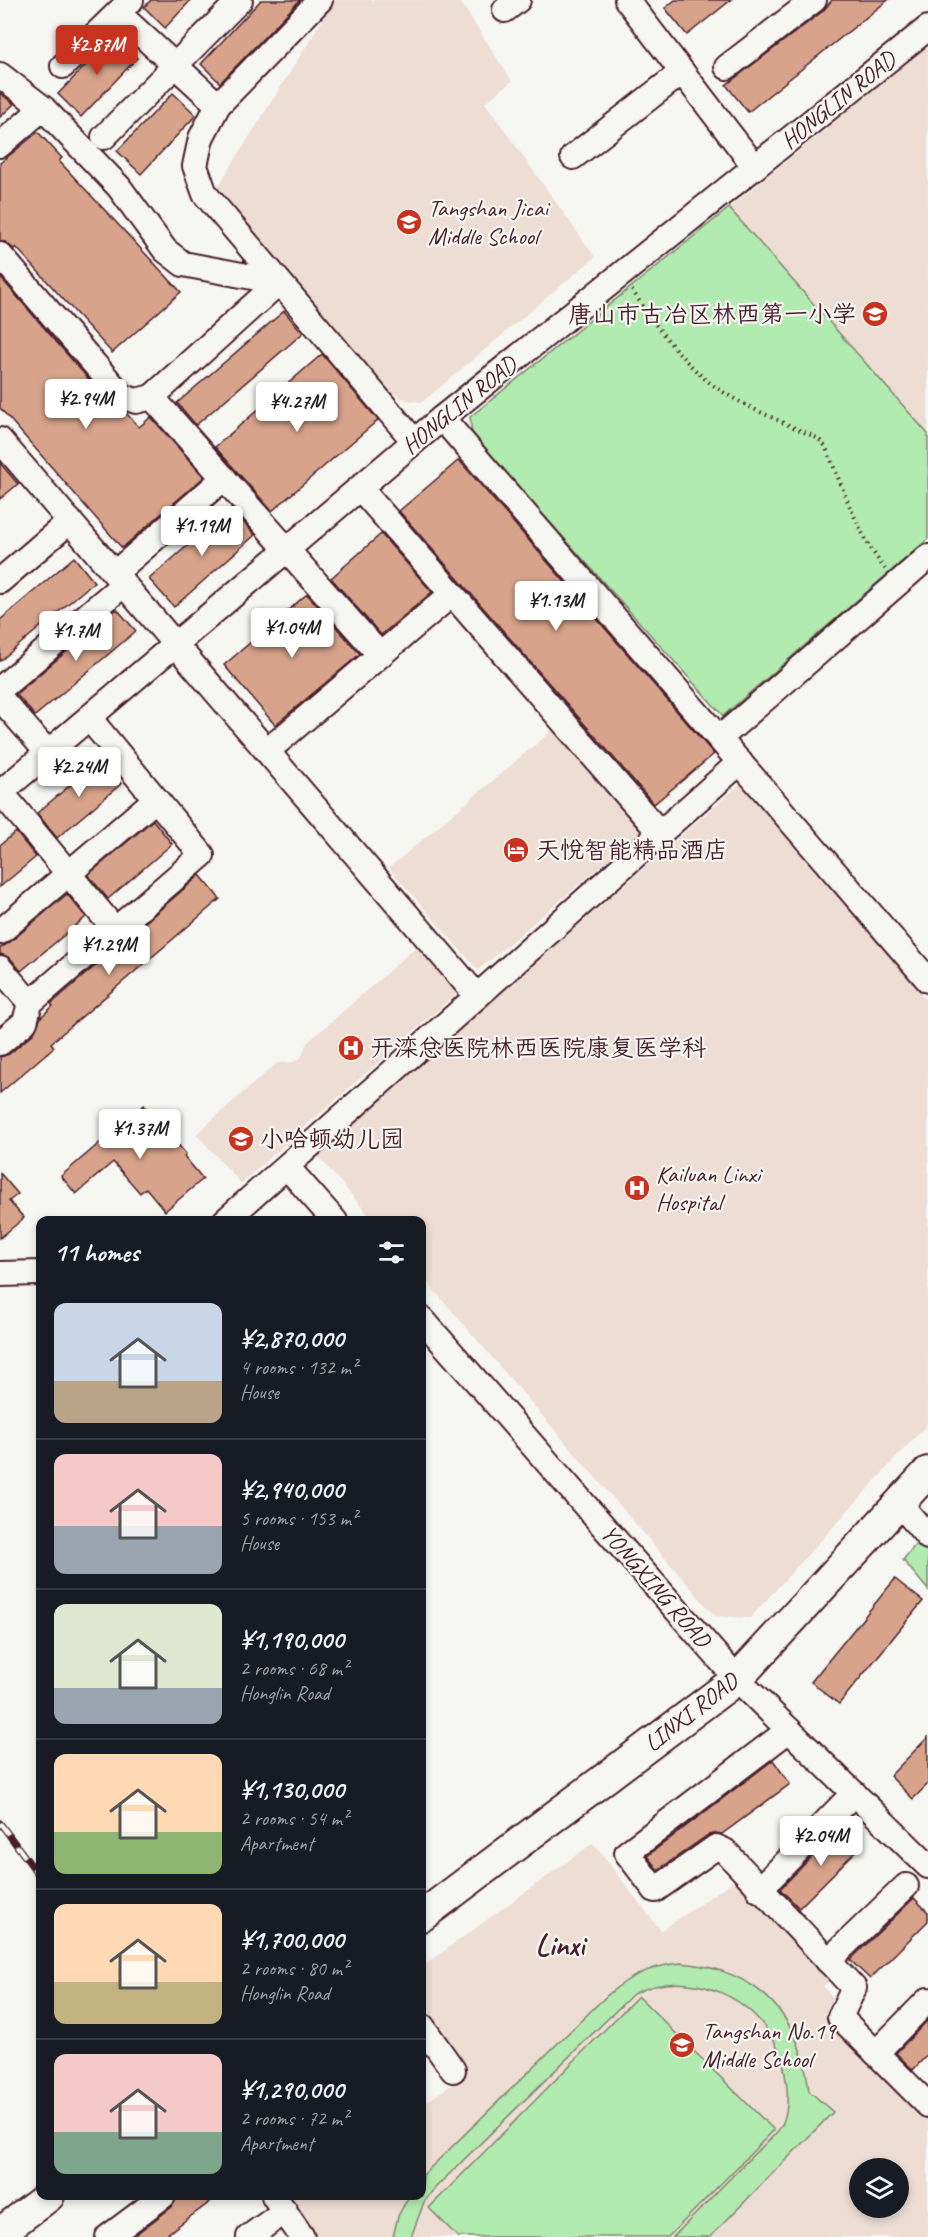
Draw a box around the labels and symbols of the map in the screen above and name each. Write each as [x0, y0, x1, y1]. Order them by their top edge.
pin: ¥2.87M [48, 25, 146, 76]
street label: HONGLIN ROAD [774, 43, 903, 155]
place label: Tangshan Jicai Middle School [428, 193, 550, 251]
school or university icon: Tangshan Jicai Middle School [394, 207, 424, 237]
place label: 唐山市古冶区林西第一小学 [568, 299, 856, 329]
school or university icon: 唐山市古冶区林西第一小学 [860, 299, 890, 329]
street label: HONGLIN ROAD [395, 348, 524, 460]
pin: ¥2.94M [37, 379, 135, 430]
pin: ¥4.27M [248, 382, 346, 433]
pin: ¥1.19M [153, 506, 251, 557]
pin: ¥1.13M [507, 581, 605, 632]
pin: ¥1.04M [243, 608, 341, 659]
pin: ¥1.7M [34, 611, 118, 662]
pin: ¥2.24M [30, 747, 128, 798]
hotel icon: 天悦智能精品酒店 [501, 835, 531, 865]
place label: 天悦智能精品酒店 [536, 835, 728, 865]
pin: ¥1.29M [60, 925, 158, 976]
hospital icon: 开滦总医院林西医院康复医学科 [336, 1033, 366, 1063]
place label: 开滦总医院林西医院康复医学科 [370, 1033, 706, 1063]
pin: ¥1.37M [91, 1109, 189, 1160]
school or university icon: 小哈顿幼儿园 [226, 1124, 256, 1154]
place label: 小哈顿幼儿园 [260, 1124, 404, 1154]
place label: Kailuan Linxi Hospital [656, 1159, 764, 1217]
hospital icon: Kailuan Linxi Hospital [622, 1173, 652, 1203]
street label: YONGXING ROAD [594, 1518, 719, 1655]
street label: LINXI ROAD [638, 1665, 746, 1758]
pin: ¥2.04M [772, 1816, 870, 1867]
district label: Linxi [536, 1926, 589, 1964]
place label: Tangshan No.19 Middle School [702, 2016, 838, 2074]
school or university icon: Tangshan No.19 Middle School [667, 2030, 697, 2060]

